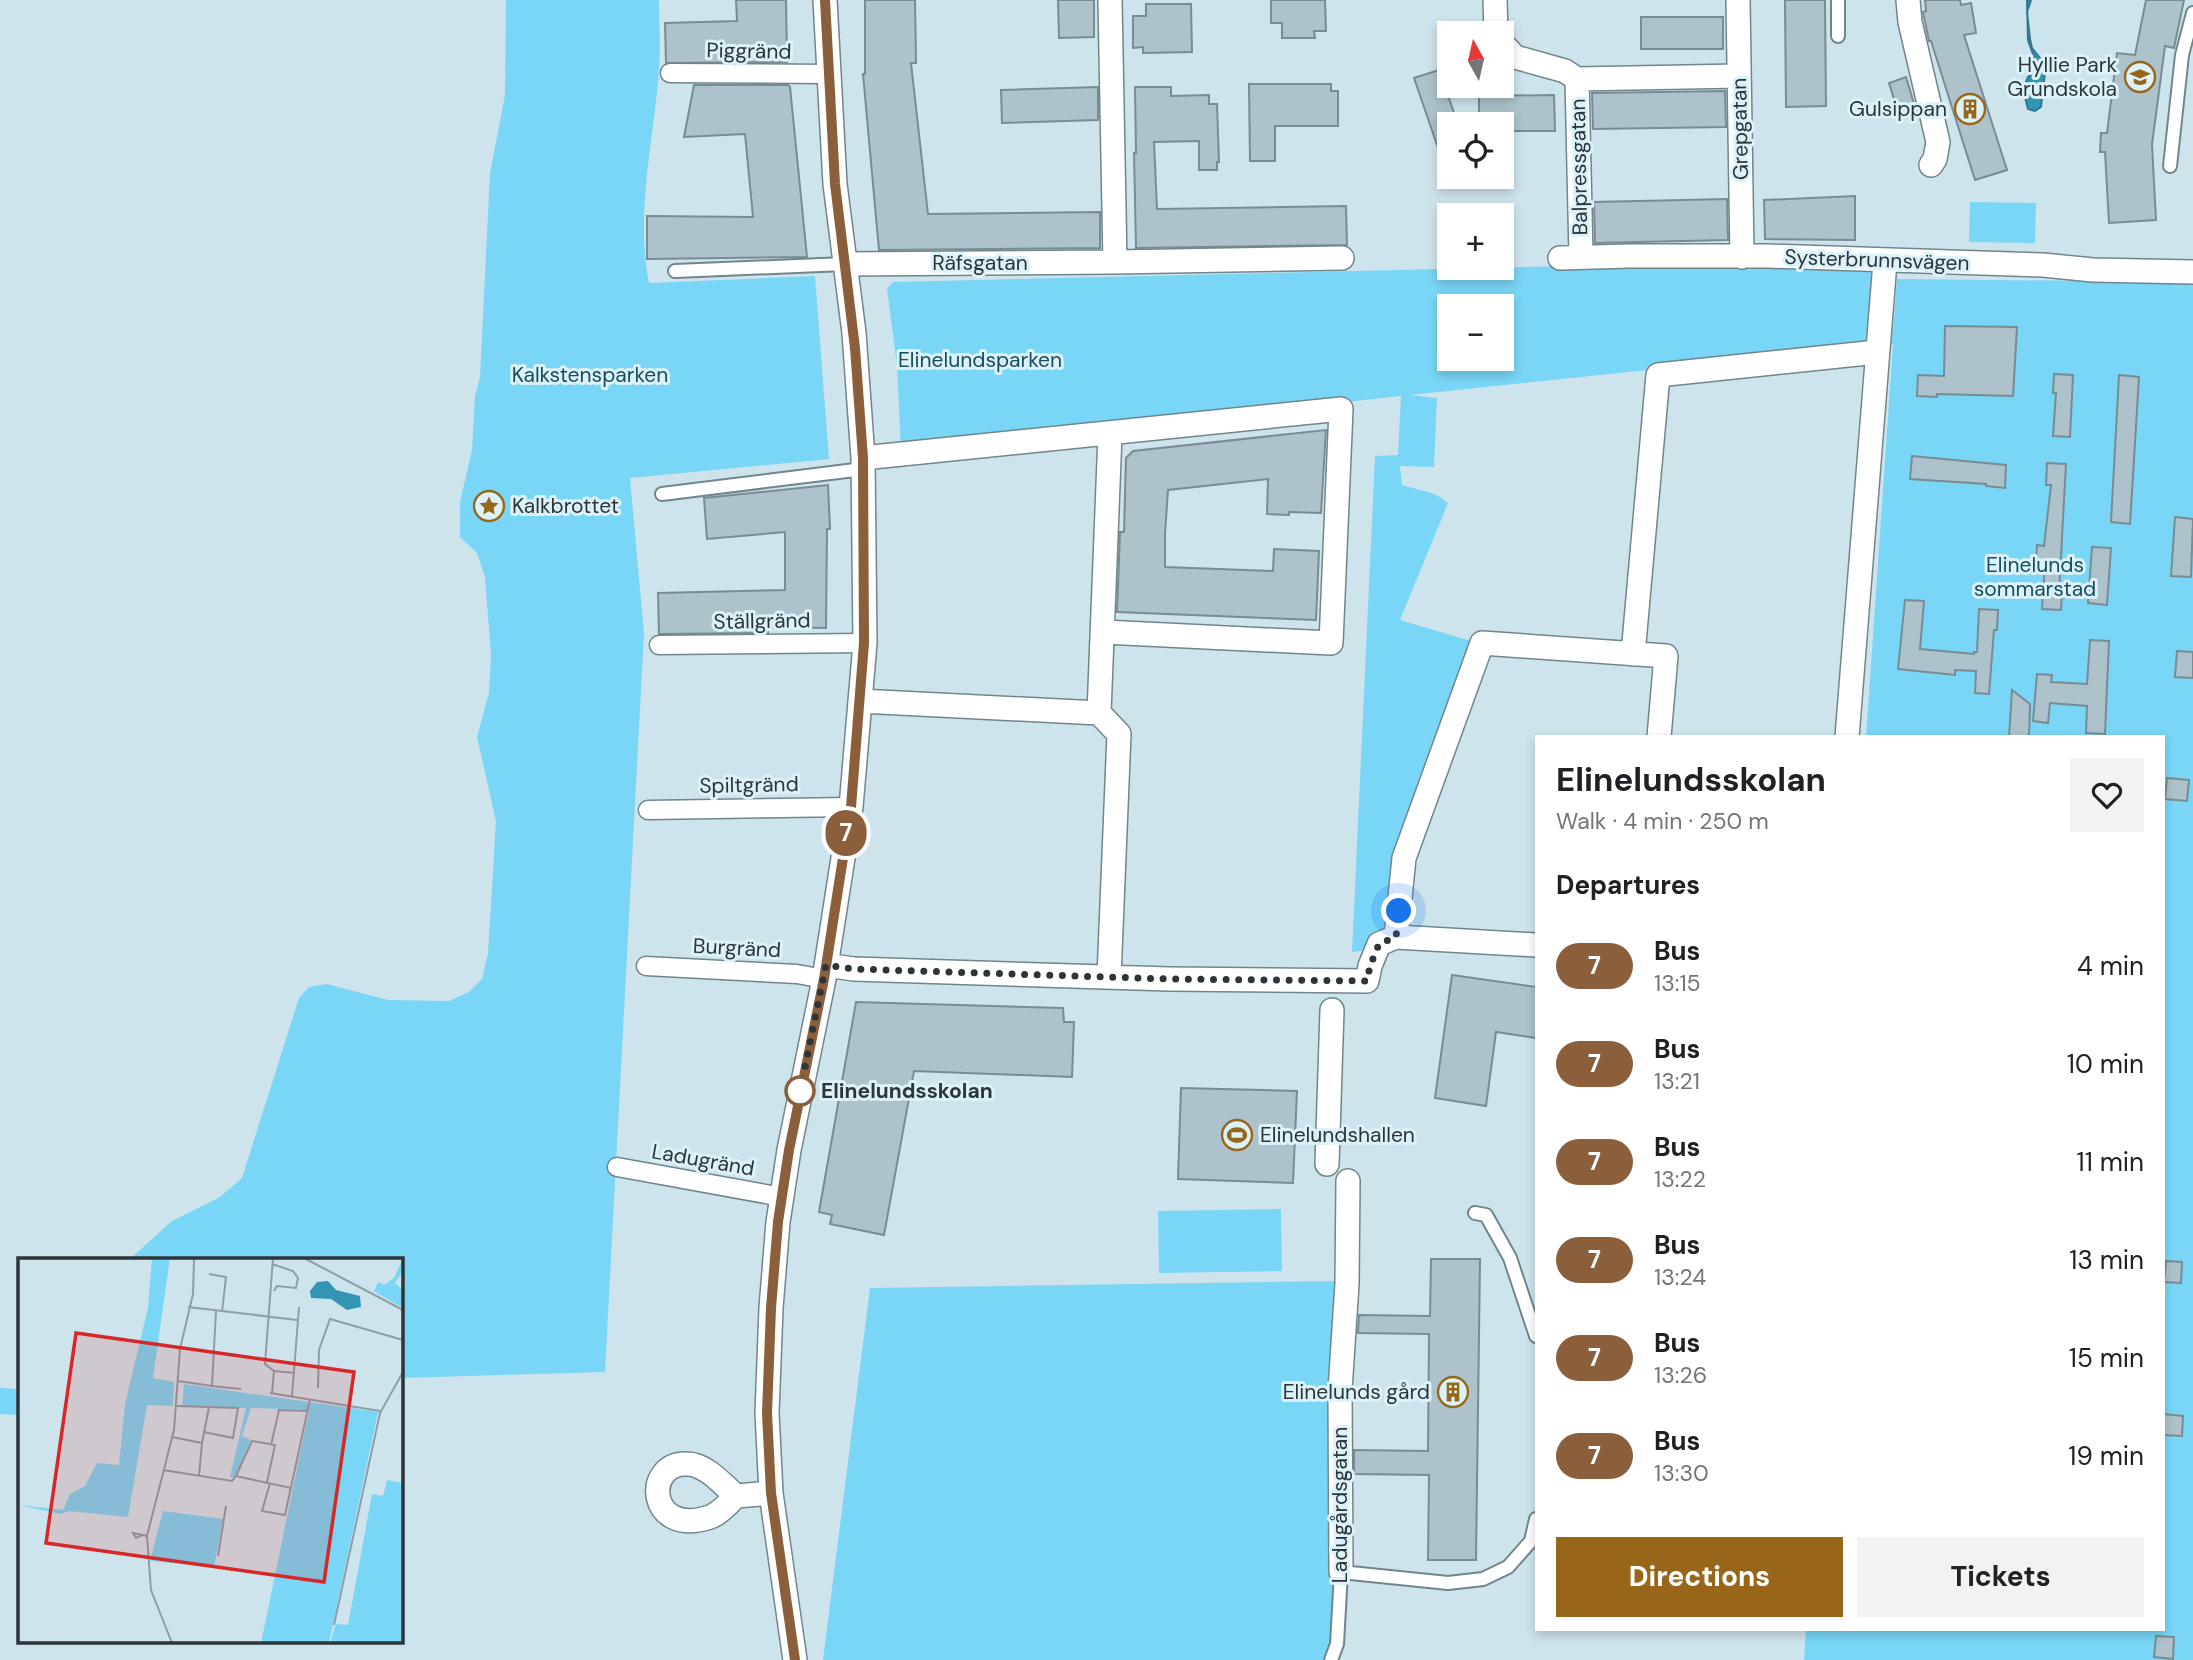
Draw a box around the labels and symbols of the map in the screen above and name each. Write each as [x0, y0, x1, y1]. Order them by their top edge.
north arrow [1437, 21, 1514, 98]
street label: Piggränd [706, 36, 792, 66]
place label: Hyllie Park Grundskola [2007, 51, 2117, 103]
school or university icon: Hyllie Park Grundskola [2123, 60, 2157, 94]
street label: Grepgatan [1725, 78, 1755, 180]
building icon: Gulsippan [1953, 92, 1987, 126]
place label: Gulsippan [1849, 95, 1947, 123]
street label: Balpressgatan [1564, 98, 1594, 236]
street label: Systerbrunnsvägen [1784, 243, 1970, 277]
street label: Räfsgatan [932, 249, 1028, 277]
park label: Elinelundsparken [898, 346, 1062, 374]
park label: Kalkstensparken [512, 361, 668, 389]
place icon: Kalkbrottet [472, 489, 506, 523]
place label: Kalkbrottet [512, 492, 619, 520]
park label: Elinelunds sommarstad [1974, 551, 2096, 603]
street label: Ställgränd [713, 606, 811, 636]
street label: Spiltgränd [699, 770, 799, 800]
line badge: 7 [823, 810, 869, 856]
your location [1381, 893, 1416, 928]
street label: Burgränd [692, 932, 782, 964]
marker: Elinelundsskolan [785, 1076, 815, 1106]
place label: Elinelundsskolan [821, 1077, 993, 1105]
sports icon: Elinelundshallen [1220, 1118, 1254, 1152]
place label: Elinelundshallen [1260, 1121, 1415, 1149]
street label: Ladugränd [649, 1137, 757, 1183]
inset map [18, 1258, 402, 1642]
building icon: Elinelunds gård [1436, 1375, 1470, 1409]
place label: Elinelunds gård [1283, 1378, 1430, 1406]
street label: Ladugårdsgatan [1326, 1427, 1354, 1583]

